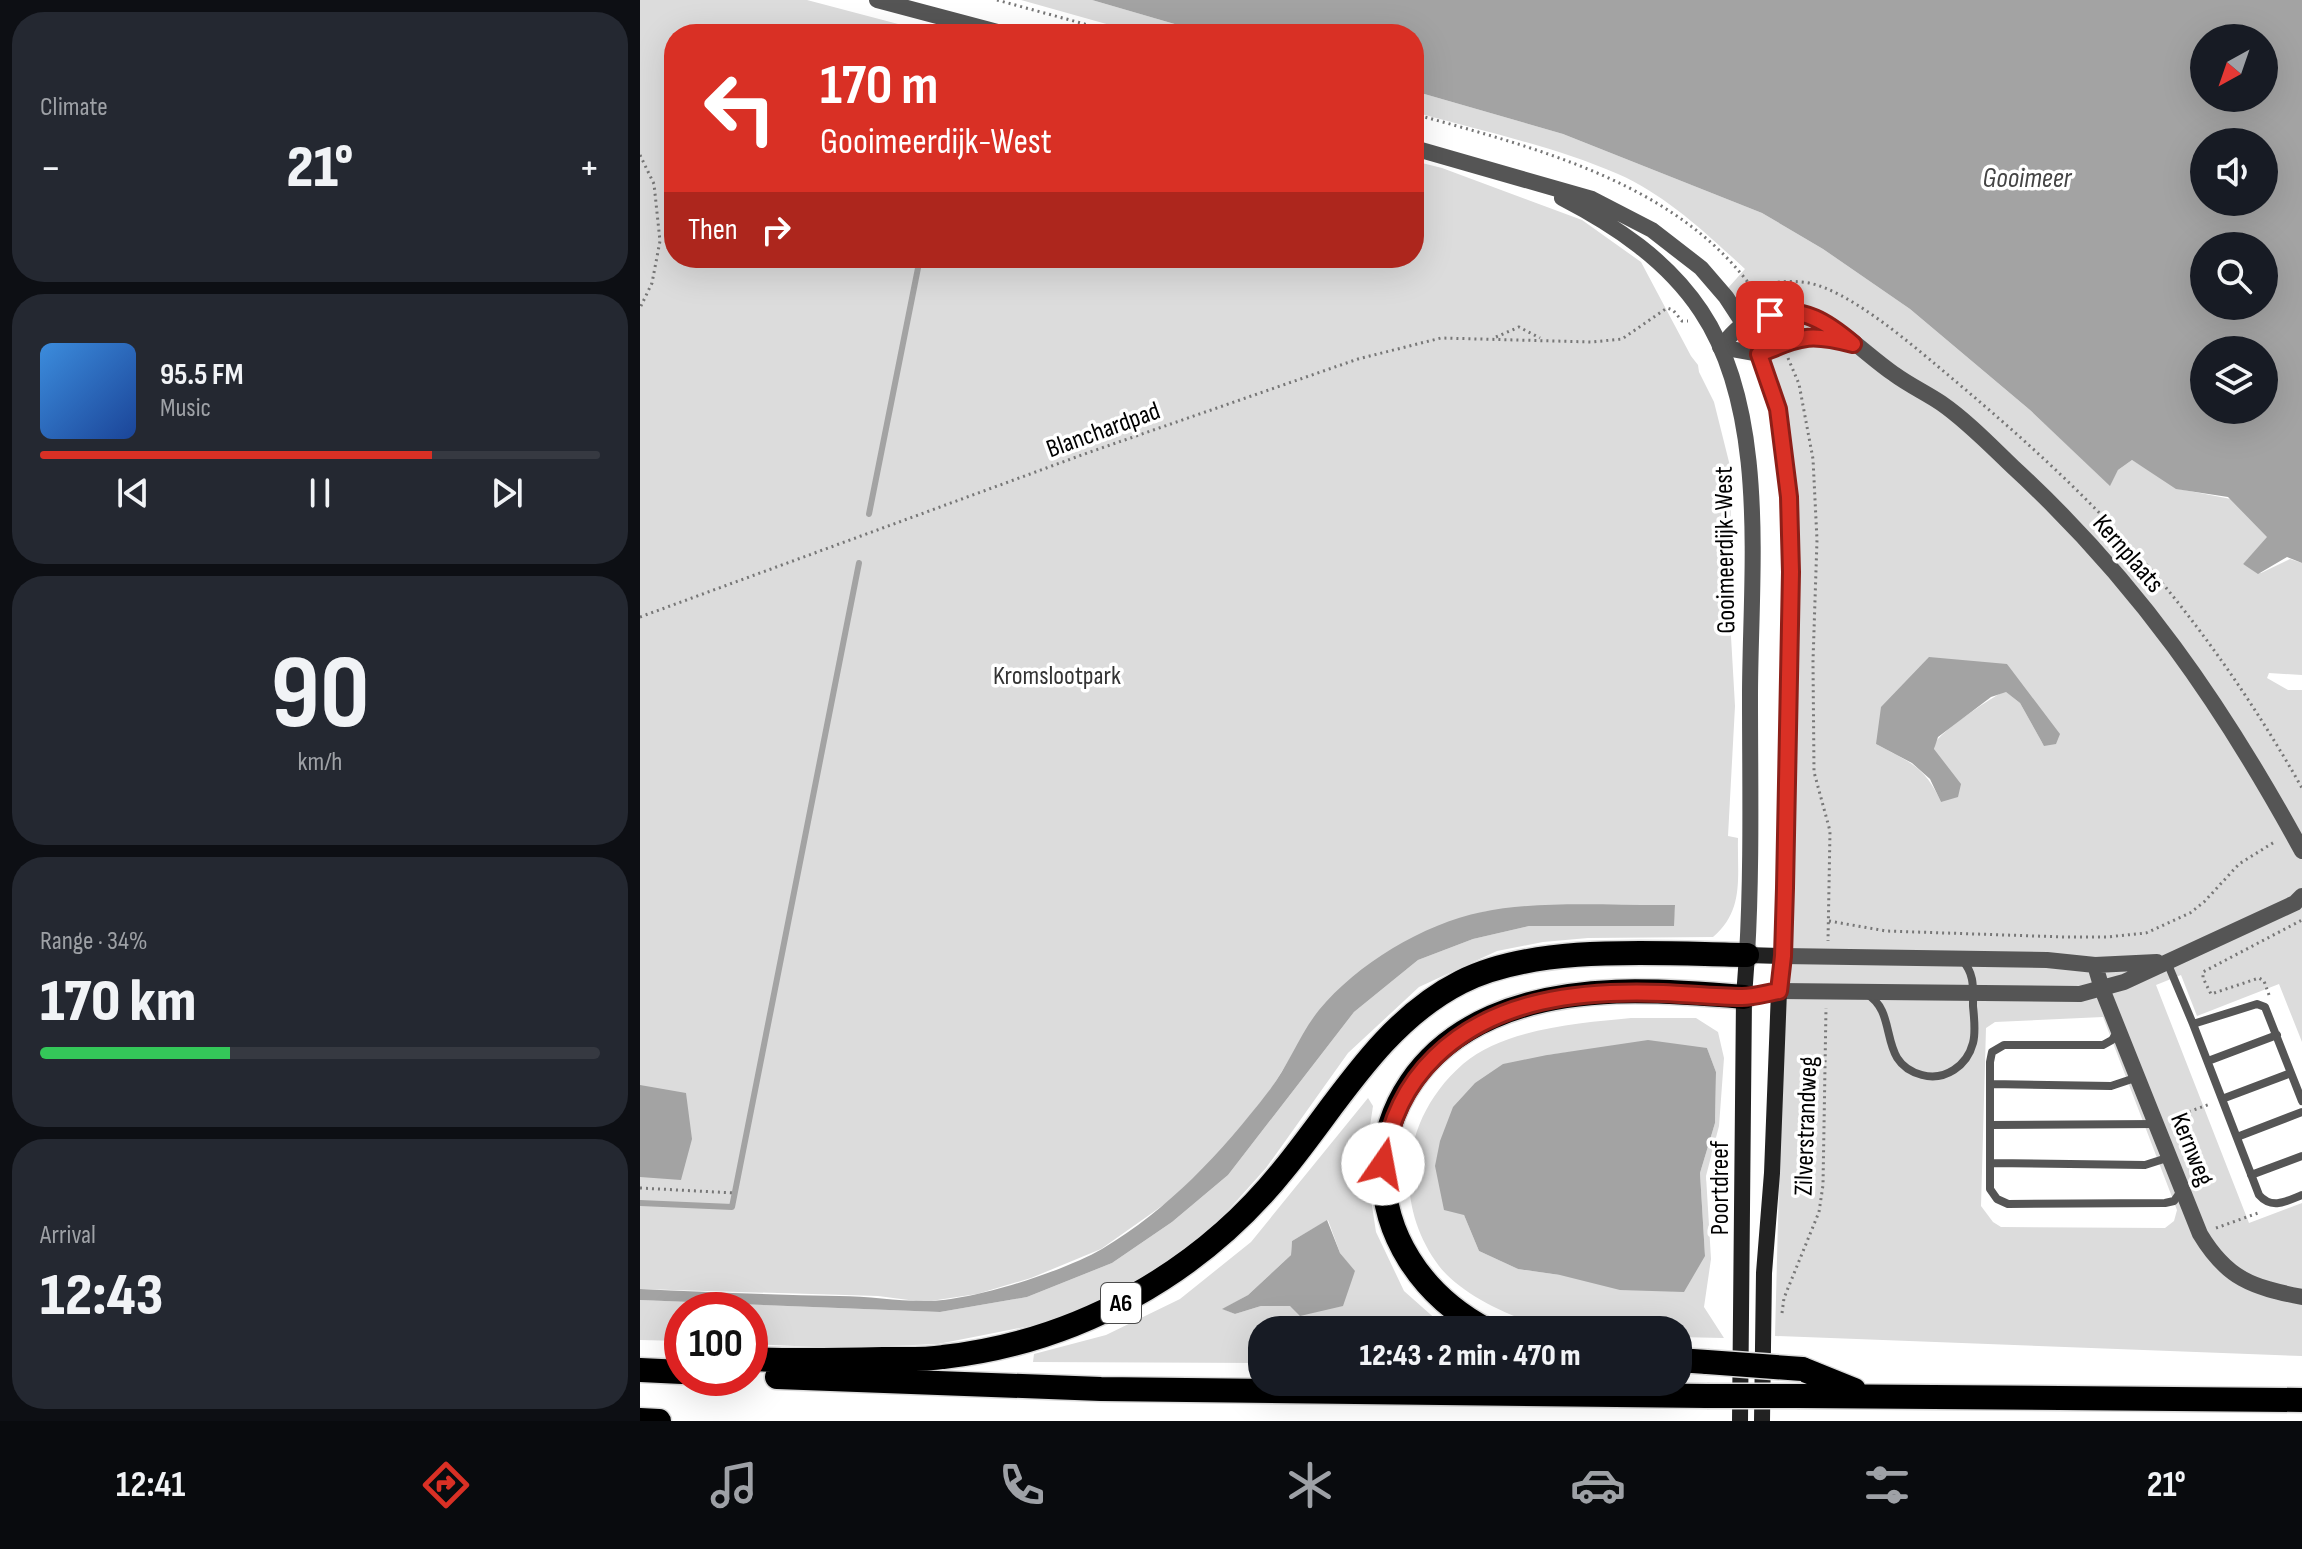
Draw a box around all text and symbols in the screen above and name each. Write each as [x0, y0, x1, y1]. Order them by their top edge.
north arrow [2190, 24, 2278, 112]
map controls [2190, 24, 2278, 424]
text: 170 m [820, 53, 938, 120]
icon: left [688, 56, 792, 160]
text: Climate [40, 92, 108, 123]
text: Gooimeerdijk-West [820, 121, 1052, 164]
button: sound [2190, 128, 2278, 216]
text: 21° [287, 132, 353, 204]
text: − [40, 142, 62, 195]
text: + [578, 142, 600, 195]
water label: Gooimeer [1983, 162, 2073, 195]
icon: right [754, 208, 798, 252]
text: Then [688, 212, 738, 248]
button: search [2190, 232, 2278, 320]
pin [1736, 281, 1804, 349]
icon: arrive [1748, 293, 1792, 337]
button: layers [2190, 336, 2278, 424]
text: 95.5 FM [160, 357, 244, 393]
text: Music [160, 393, 211, 424]
street label: Blanchardpad [1043, 396, 1165, 465]
street label: Gooimeerdijk-West [1709, 466, 1742, 634]
icon: previous [111, 471, 155, 515]
icon: pause [298, 471, 342, 515]
icon: next [485, 471, 529, 515]
street label: Kernplaats [2086, 509, 2170, 599]
text: 90 [271, 632, 369, 757]
park label: Kromslootpark [993, 661, 1121, 692]
text: km/h [298, 747, 342, 778]
text: Range · 34% [40, 926, 148, 957]
text: 170 km [40, 966, 196, 1038]
street label: Zilverstrandweg [1789, 1056, 1824, 1196]
street label: Kernweg [2163, 1109, 2220, 1190]
position arrow [1341, 1122, 1425, 1206]
street label: Poortdreef [1705, 1140, 1736, 1235]
text: Arrival [40, 1220, 96, 1251]
text: 12:43 [40, 1260, 164, 1332]
road number: A6 [1101, 1283, 1141, 1323]
speed limit sign: 100 [664, 1292, 768, 1396]
text: 12:43 · 2 min · 470 m [1360, 1338, 1580, 1374]
icon: directions [418, 1457, 474, 1513]
icon: music [706, 1457, 762, 1513]
icon: phone [994, 1457, 1050, 1513]
icon: climate [1282, 1457, 1338, 1513]
icon: car [1570, 1457, 1626, 1513]
icon: filters [1859, 1457, 1915, 1513]
text: 12:41 [116, 1464, 185, 1507]
text: 21° [2147, 1464, 2186, 1507]

